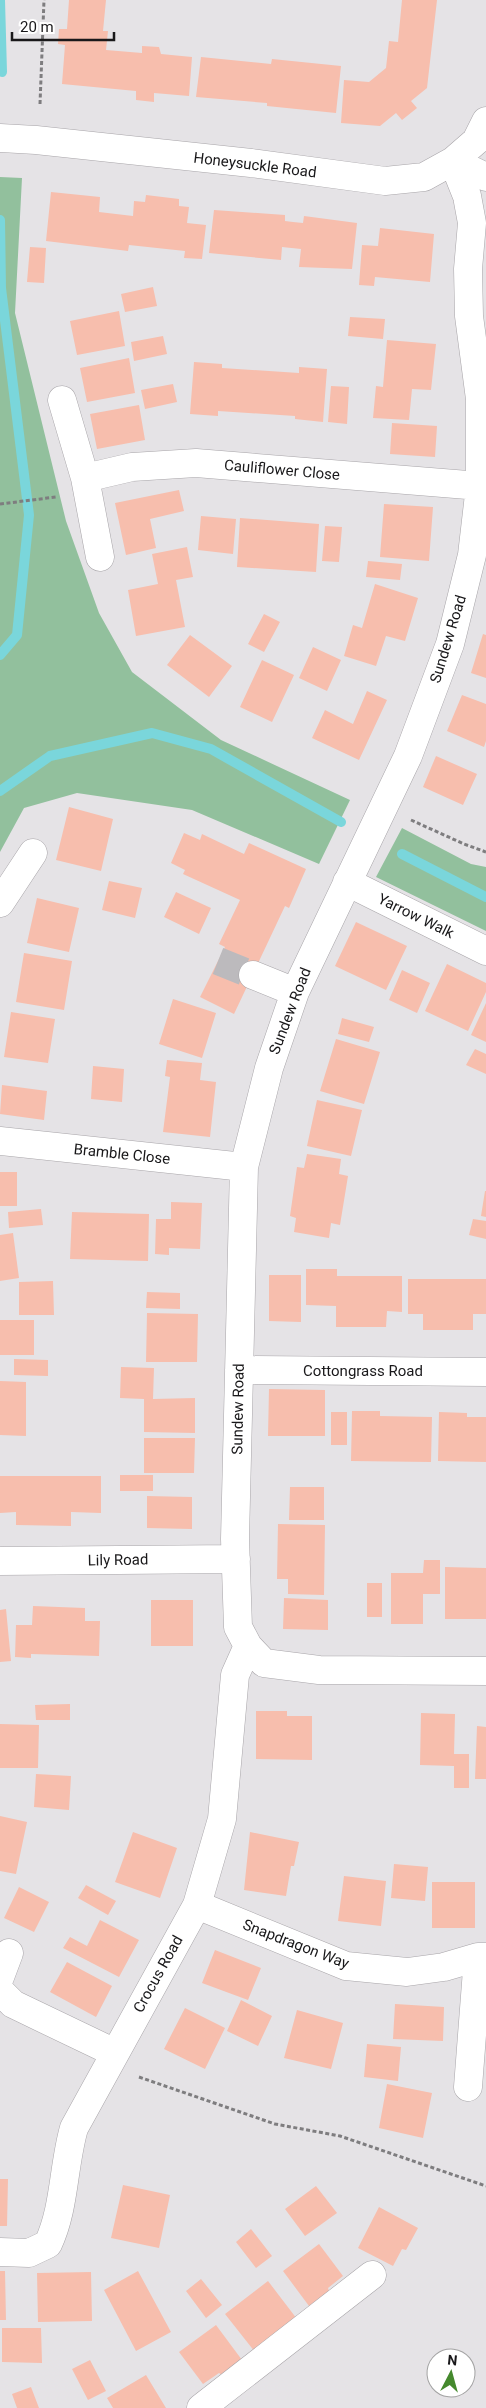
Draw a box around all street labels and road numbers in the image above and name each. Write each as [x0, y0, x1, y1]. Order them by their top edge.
street label: Honeysuckle Road [193, 149, 317, 181]
street label: Cauliflower Close [223, 456, 341, 484]
street label: Sundew Road [426, 593, 470, 685]
street label: Yarrow Walk [375, 890, 457, 942]
street label: Sundew Road [265, 965, 315, 1057]
street label: Bramble Close [73, 1140, 171, 1168]
street label: Cottongrass Road [303, 1362, 423, 1380]
street label: Sundew Road [228, 1363, 248, 1455]
street label: Lily Road [88, 1550, 148, 1570]
street label: Snapdragon Way [240, 1915, 352, 1973]
street label: Crocus Road [129, 1932, 187, 2016]

